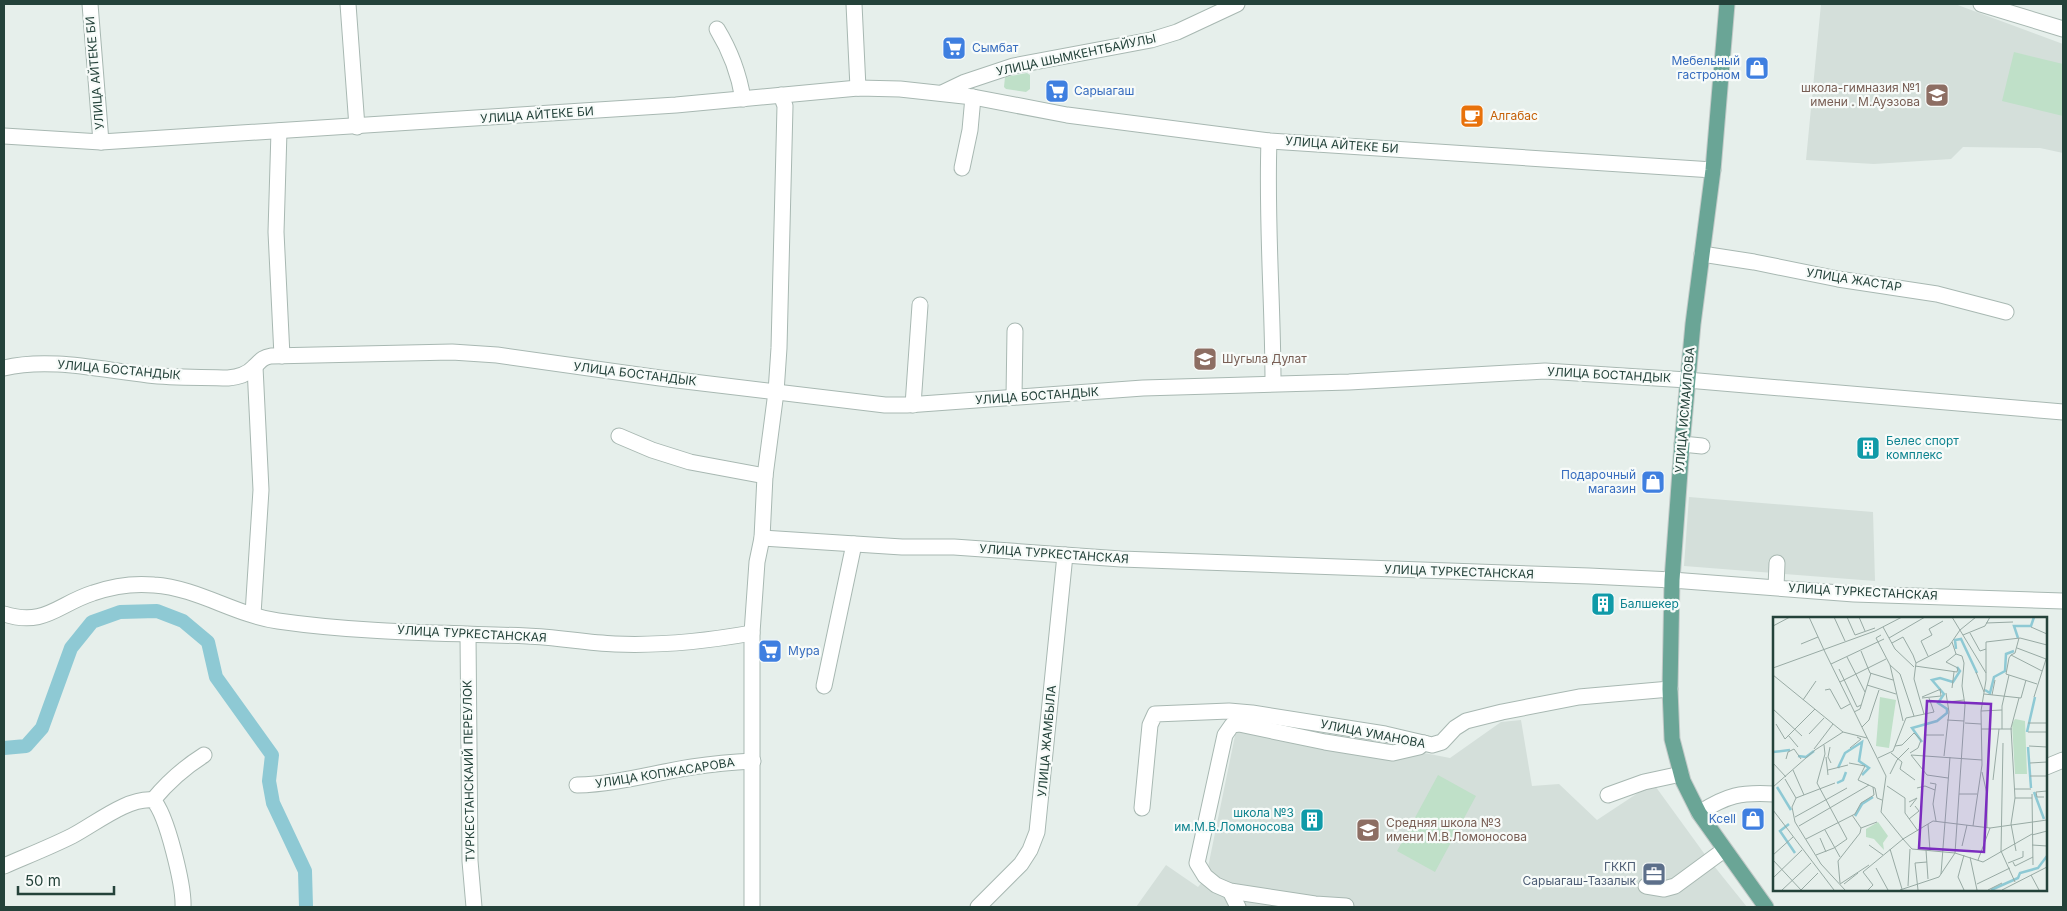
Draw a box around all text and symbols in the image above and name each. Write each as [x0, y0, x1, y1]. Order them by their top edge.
street label: УЛИЦА АЙТЕКЕ БИ [82, 16, 107, 130]
street label: УЛИЦА ШЫМКЕНТБАЙУЛЫ [995, 30, 1157, 79]
supermarket icon: Сымбат [941, 35, 967, 61]
place label: Сымбат [972, 40, 1019, 55]
place label: Мебельный гастроном [1671, 53, 1740, 82]
shop icon: Мебельный гастроном [1744, 55, 1770, 81]
supermarket icon: Сарыагаш [1044, 78, 1070, 104]
place label: школа-гимназия №1 имени . М.Ауэзова [1801, 80, 1920, 109]
school or university icon: школа-гимназия №1 имени . М.Ауэзова [1924, 82, 1950, 108]
place label: Сарыагаш [1074, 83, 1134, 98]
street label: УЛИЦА АЙТЕКЕ БИ [480, 103, 594, 126]
cafe icon: Алгабас [1459, 103, 1485, 129]
place label: Алгабас [1490, 108, 1538, 123]
street label: УЛИЦА АЙТЕКЕ БИ [1285, 133, 1399, 156]
street label: УЛИЦА ЖАСТАР [1805, 265, 1903, 295]
school or university icon: Шугыла Дулат [1192, 346, 1218, 372]
street label: УЛИЦА ИСМАИЛОВА [1672, 346, 1697, 473]
place label: Шугыла Дулат [1222, 351, 1307, 366]
street label: УЛИЦА БОСТАНДЫК [57, 357, 181, 382]
street label: УЛИЦА БОСТАНДЫК [573, 359, 697, 389]
street label: УЛИЦА БОСТАНДЫК [1547, 364, 1671, 385]
street label: УЛИЦА БОСТАНДЫК [975, 384, 1099, 407]
place label: Белес спорт комплекс [1886, 433, 1959, 462]
building icon: Белес спорт комплекс [1855, 435, 1881, 461]
place label: Подарочный магазин [1561, 467, 1636, 496]
shop icon: Подарочный магазин [1640, 469, 1666, 495]
street label: УЛИЦА ТУРКЕСТАНСКАЯ [979, 541, 1129, 566]
street label: УЛИЦА ТУРКЕСТАНСКАЯ [1384, 561, 1534, 582]
street label: УЛИЦА ТУРКЕСТАНСКАЯ [1788, 580, 1938, 603]
building icon: Балшекер [1590, 591, 1616, 617]
place label: Балшекер [1620, 596, 1679, 611]
inset map [1773, 617, 2047, 891]
street label: УЛИЦА ТУРКЕСТАНСКАЯ [397, 622, 547, 645]
supermarket icon: Мура [757, 638, 783, 664]
place label: Мура [788, 643, 820, 658]
street label: ТУРКЕСТАНСКАИЙ ПЕРЕУЛОК [459, 680, 478, 862]
street label: УЛИЦА ЖАМБЫЛА [1034, 684, 1059, 797]
street label: УЛИЦА УМАНОВА [1319, 716, 1427, 751]
street label: УЛИЦА КОПЖАСАРОВА [594, 754, 736, 791]
place label: школа №3 им.М.В.Ломоносова [1174, 805, 1294, 834]
shop icon: Kcell [1740, 806, 1766, 832]
building icon: школа №3 им.М.В.Ломоносова [1299, 807, 1325, 833]
place label: Kcell [1709, 811, 1736, 826]
place label: Средняя школа №3 имени М.В.Ломоносова [1386, 815, 1527, 844]
school or university icon: Средняя школа №3 имени М.В.Ломоносова [1355, 817, 1381, 843]
place label: ГККП Сарыагаш-Тазалык [1523, 859, 1636, 888]
office icon: ГККП Сарыагаш-Тазалык [1641, 861, 1667, 887]
scale bar [18, 864, 114, 896]
text: 50 m [25, 871, 61, 890]

